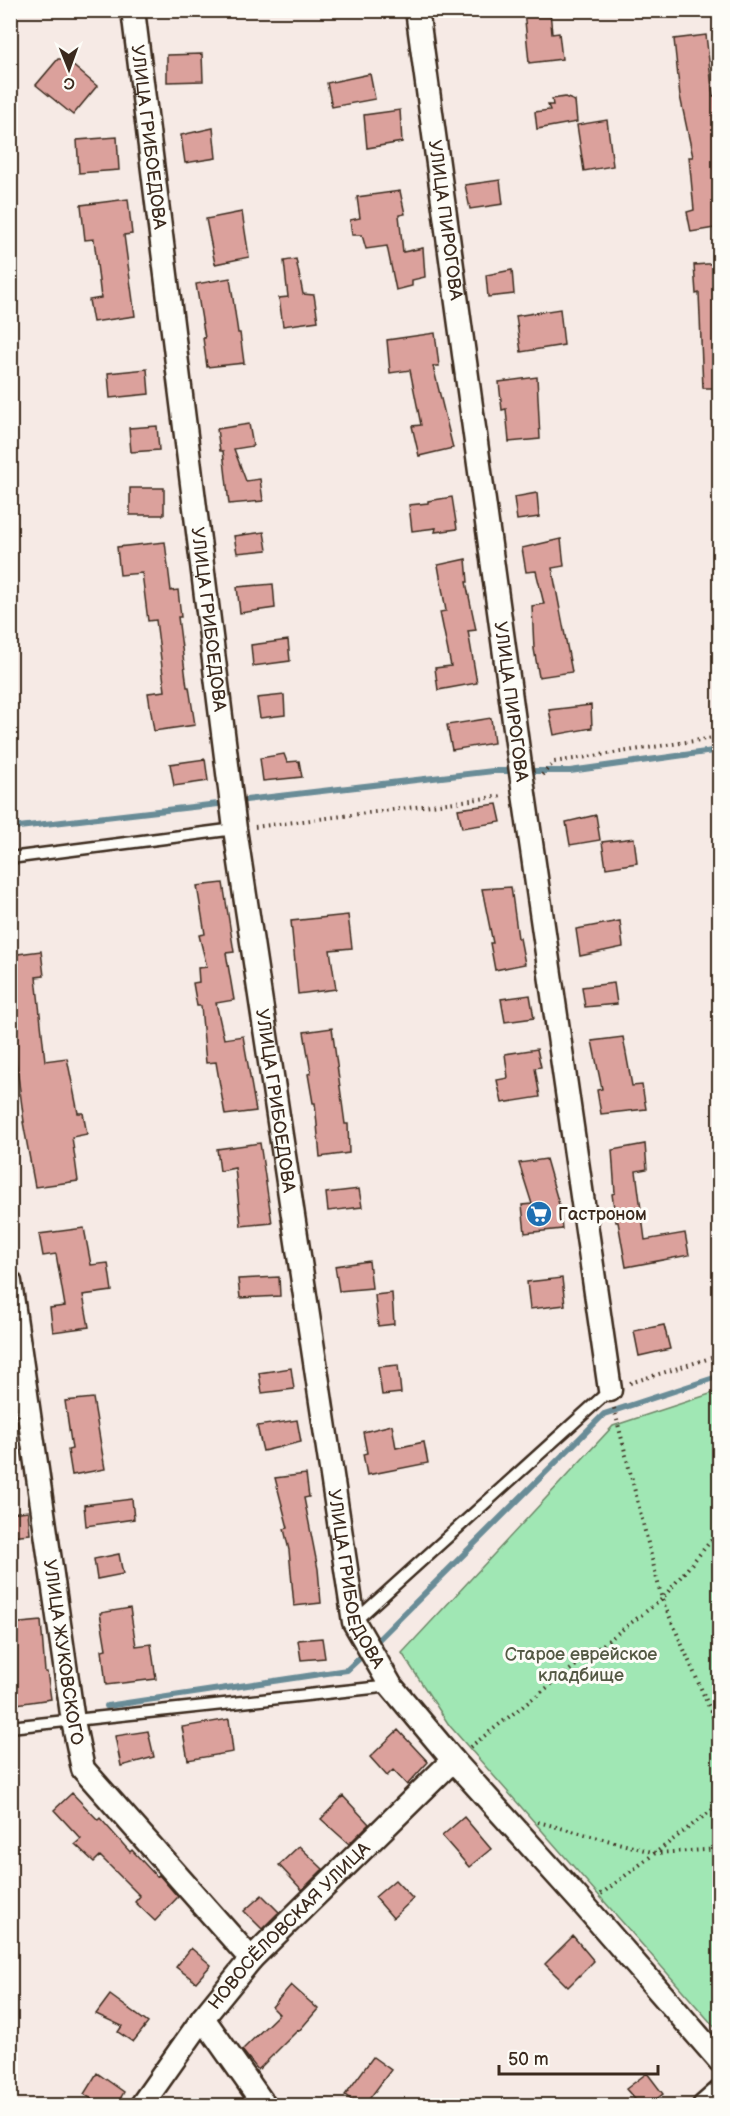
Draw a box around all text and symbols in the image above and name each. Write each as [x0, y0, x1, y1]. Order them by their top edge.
north arrow [39, 39, 99, 99]
street label: УЛИЦА ГРИБОЕДОВА [127, 44, 171, 231]
text: С [64, 73, 75, 92]
street label: УЛИЦА ПИРОГОВА [424, 139, 467, 302]
street label: УЛИЦА ГРИБОЕДОВА [187, 526, 231, 713]
street label: УЛИЦА ПИРОГОВА [490, 620, 533, 783]
street label: УЛИЦА ГРИБОЕДОВА [252, 1007, 300, 1194]
supermarket icon: Гастроном [524, 1199, 554, 1229]
place label: Гастроном [558, 1204, 647, 1225]
street label: УЛИЦА ГРИБОЕДОВА [324, 1488, 389, 1672]
street label: УЛИЦА ЖУКОВСКОГО [39, 1558, 88, 1747]
park label: Старое еврейское кладбище [505, 1644, 657, 1686]
street label: НОВОСЁЛОВСКАЯ УЛИЦА [204, 1837, 374, 2014]
scale bar [499, 2038, 658, 2076]
text: 50 m [508, 2049, 549, 2070]

